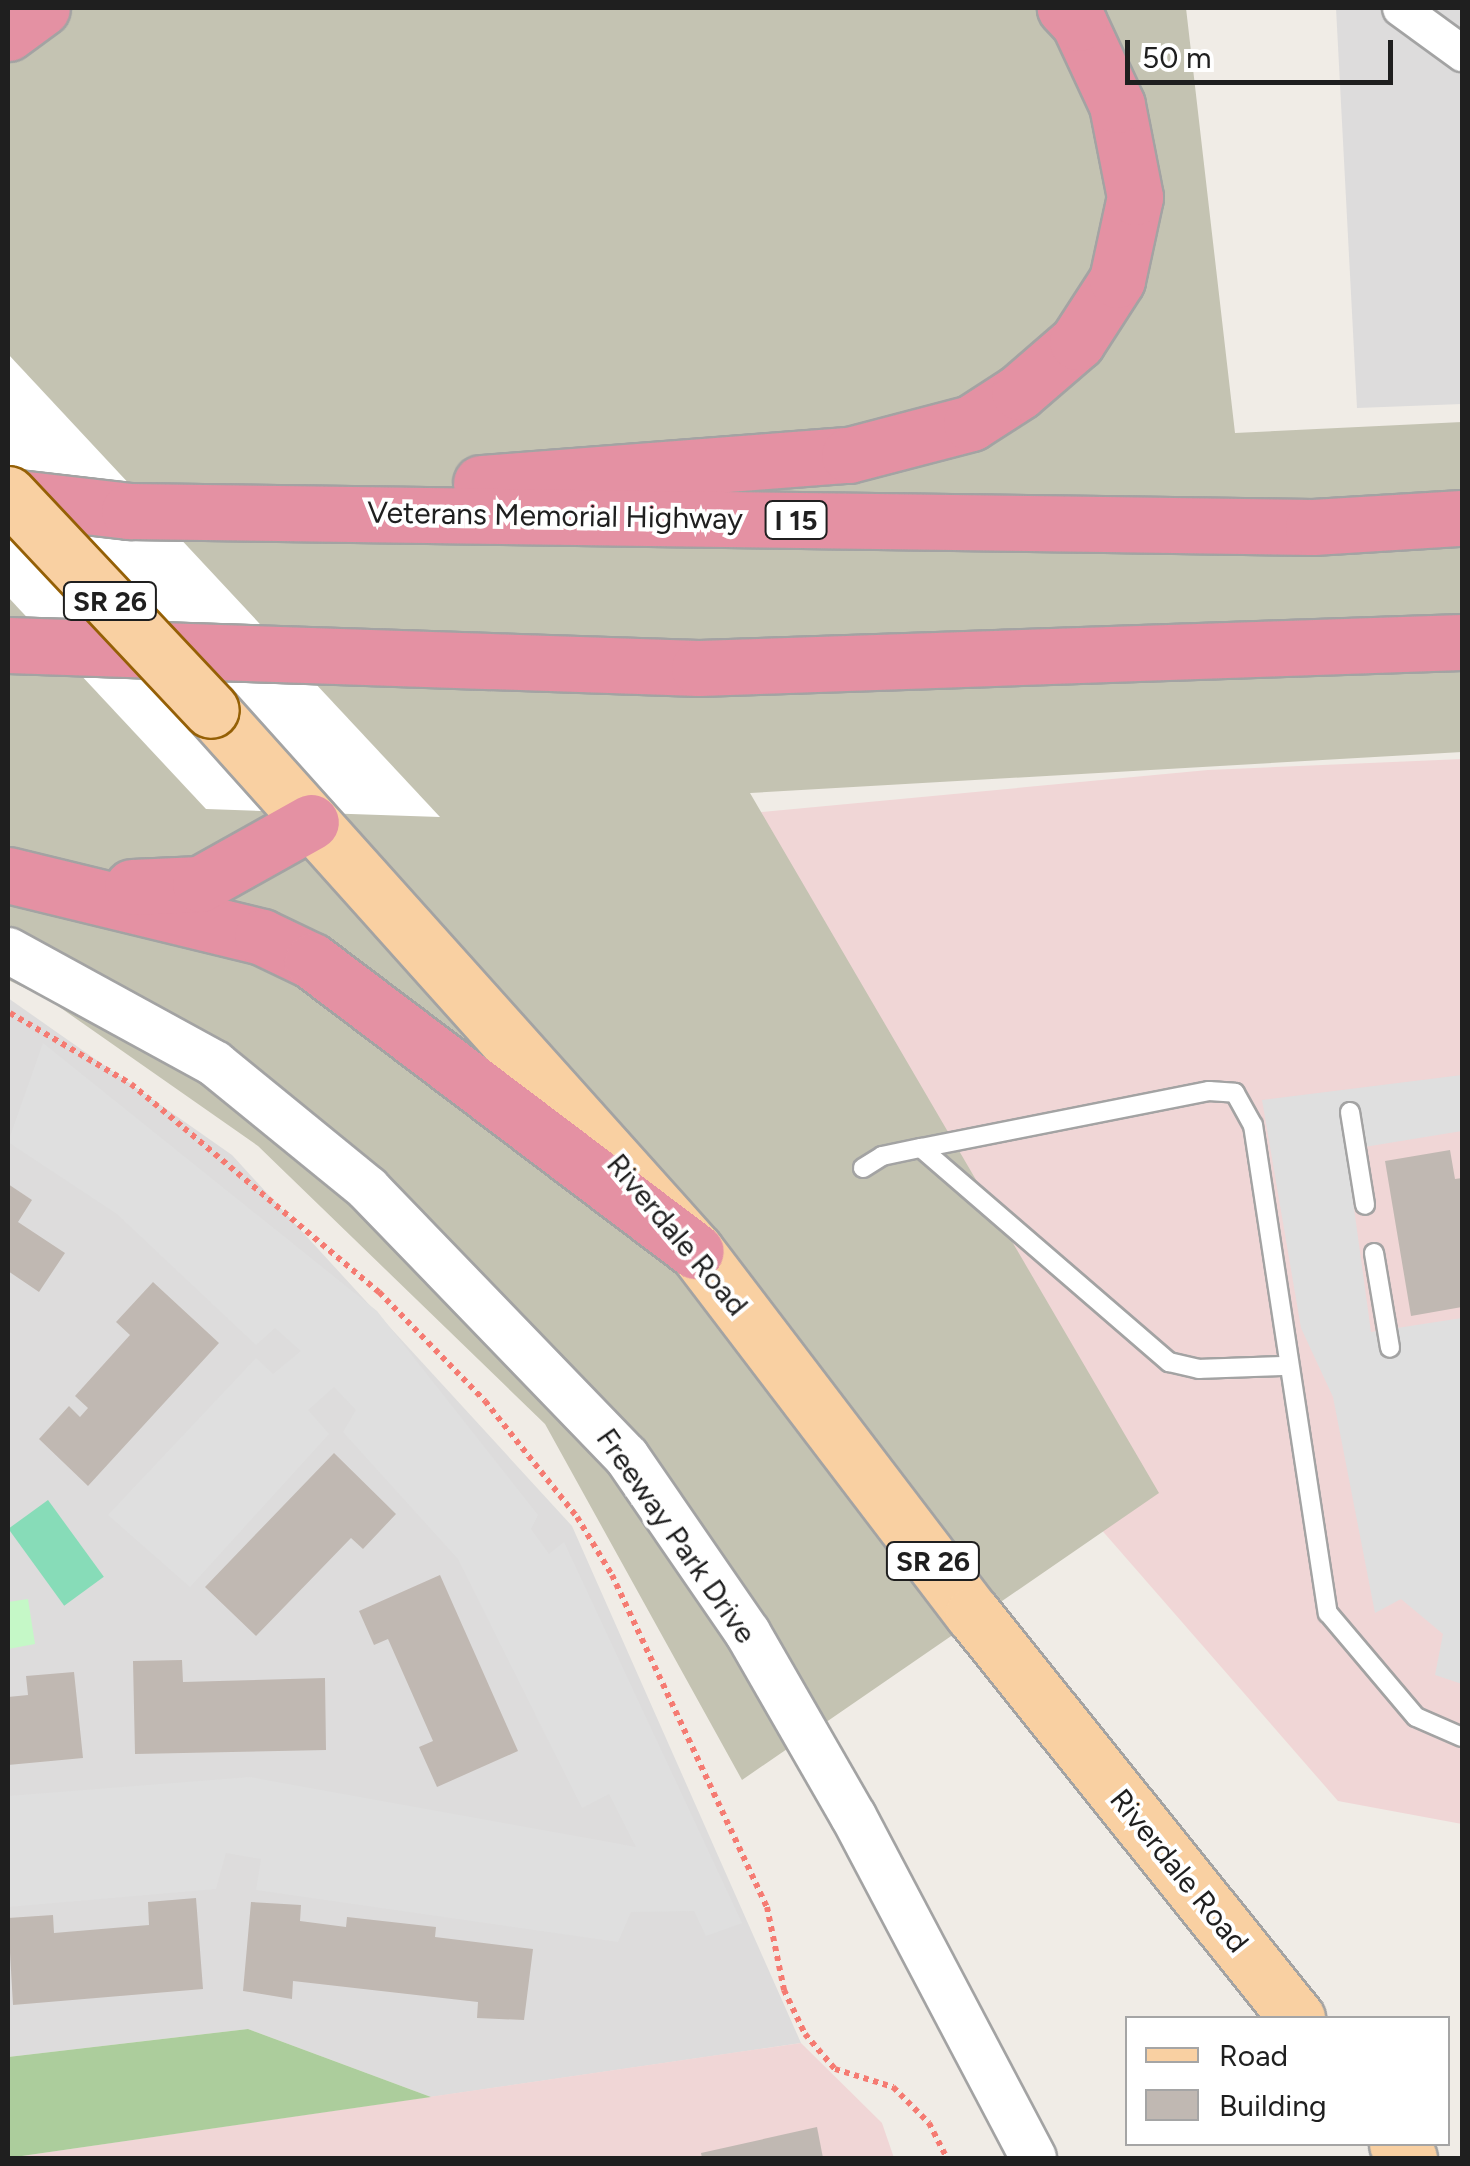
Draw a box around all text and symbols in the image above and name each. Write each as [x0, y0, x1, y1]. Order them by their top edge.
scale bar [1130, 20, 1398, 82]
text: 50 m [1142, 39, 1211, 76]
street label: Veterans Memorial Highway [367, 495, 743, 537]
road number: I 15 [764, 497, 828, 543]
road number: SR 26 [62, 578, 158, 624]
street label: Riverdale Road [599, 1147, 755, 1323]
street label: Freeway Park Drive [588, 1422, 764, 1650]
road number: SR 26 [886, 1538, 980, 1584]
street label: Riverdale Road [1102, 1782, 1256, 1960]
legend [1125, 2016, 1450, 2146]
text: Road [1219, 2037, 1288, 2074]
text: Building [1219, 2087, 1327, 2124]

